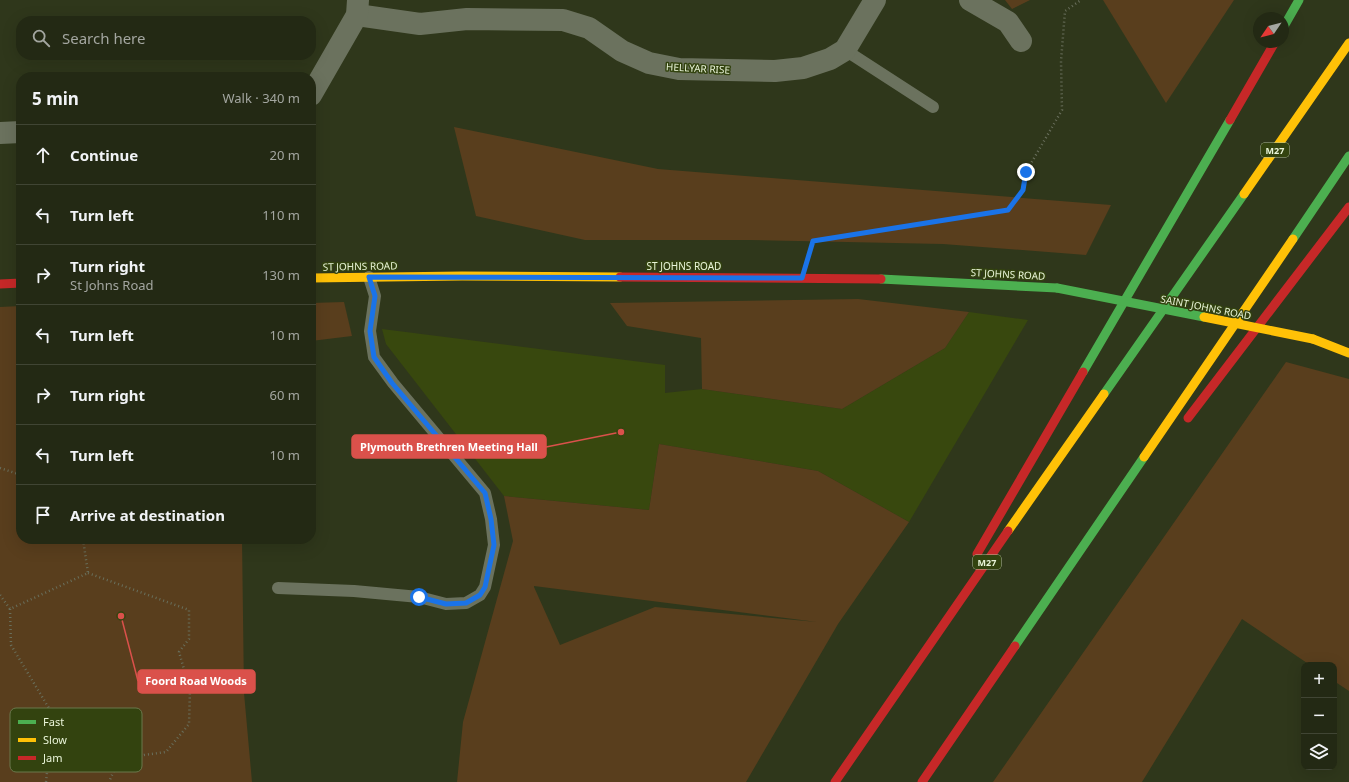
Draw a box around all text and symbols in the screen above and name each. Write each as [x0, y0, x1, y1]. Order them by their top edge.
north arrow [1253, 12, 1289, 48]
search box [16, 16, 316, 60]
icon: search [30, 27, 52, 49]
text: Search here [62, 28, 145, 48]
street label: HELLYAR RISE [666, 59, 730, 77]
text: 5 min [32, 87, 79, 110]
text: Walk · 340 m [222, 89, 300, 107]
road number: M27 [1261, 143, 1289, 157]
icon: ahead [32, 144, 54, 166]
text: Continue [70, 145, 138, 165]
text: 20 m [270, 146, 300, 164]
route end [1017, 163, 1035, 181]
icon: left [32, 204, 54, 226]
text: Turn left [70, 205, 134, 225]
text: 110 m [262, 206, 300, 224]
text: Turn right [70, 256, 145, 276]
street label: ST JOHNS ROAD [322, 258, 398, 274]
street label: ST JOHNS ROAD [647, 259, 721, 273]
icon: right [32, 264, 54, 286]
street label: ST JOHNS ROAD [970, 265, 1046, 283]
text: 130 m [262, 266, 300, 284]
text: St Johns Road [70, 276, 154, 294]
street label: SAINT JOHNS ROAD [1159, 291, 1253, 323]
icon: left [32, 324, 54, 346]
text: Turn left [70, 325, 134, 345]
text: 10 m [270, 326, 300, 344]
icon: right [32, 384, 54, 406]
text: Turn right [70, 385, 145, 405]
text: 60 m [270, 386, 300, 404]
callout: Plymouth Brethren Meeting Hall [352, 435, 546, 458]
text: Plymouth Brethren Meeting Hall [360, 439, 538, 454]
icon: left [32, 444, 54, 466]
text: Turn left [70, 445, 134, 465]
text: 10 m [270, 446, 300, 464]
icon: arrive [32, 504, 54, 526]
text: Arrive at destination [70, 505, 225, 525]
road number: M27 [973, 555, 1001, 569]
route start [410, 588, 428, 606]
map controls [1301, 662, 1337, 770]
button: + [1301, 662, 1337, 698]
callout: Foord Road Woods [138, 670, 255, 693]
text: Foord Road Woods [145, 673, 247, 688]
button: − [1301, 698, 1337, 734]
legend [10, 708, 142, 772]
text: Fast [43, 714, 64, 729]
text: Slow [43, 732, 67, 747]
button: layers [1301, 734, 1337, 770]
text: Jam [42, 750, 62, 765]

